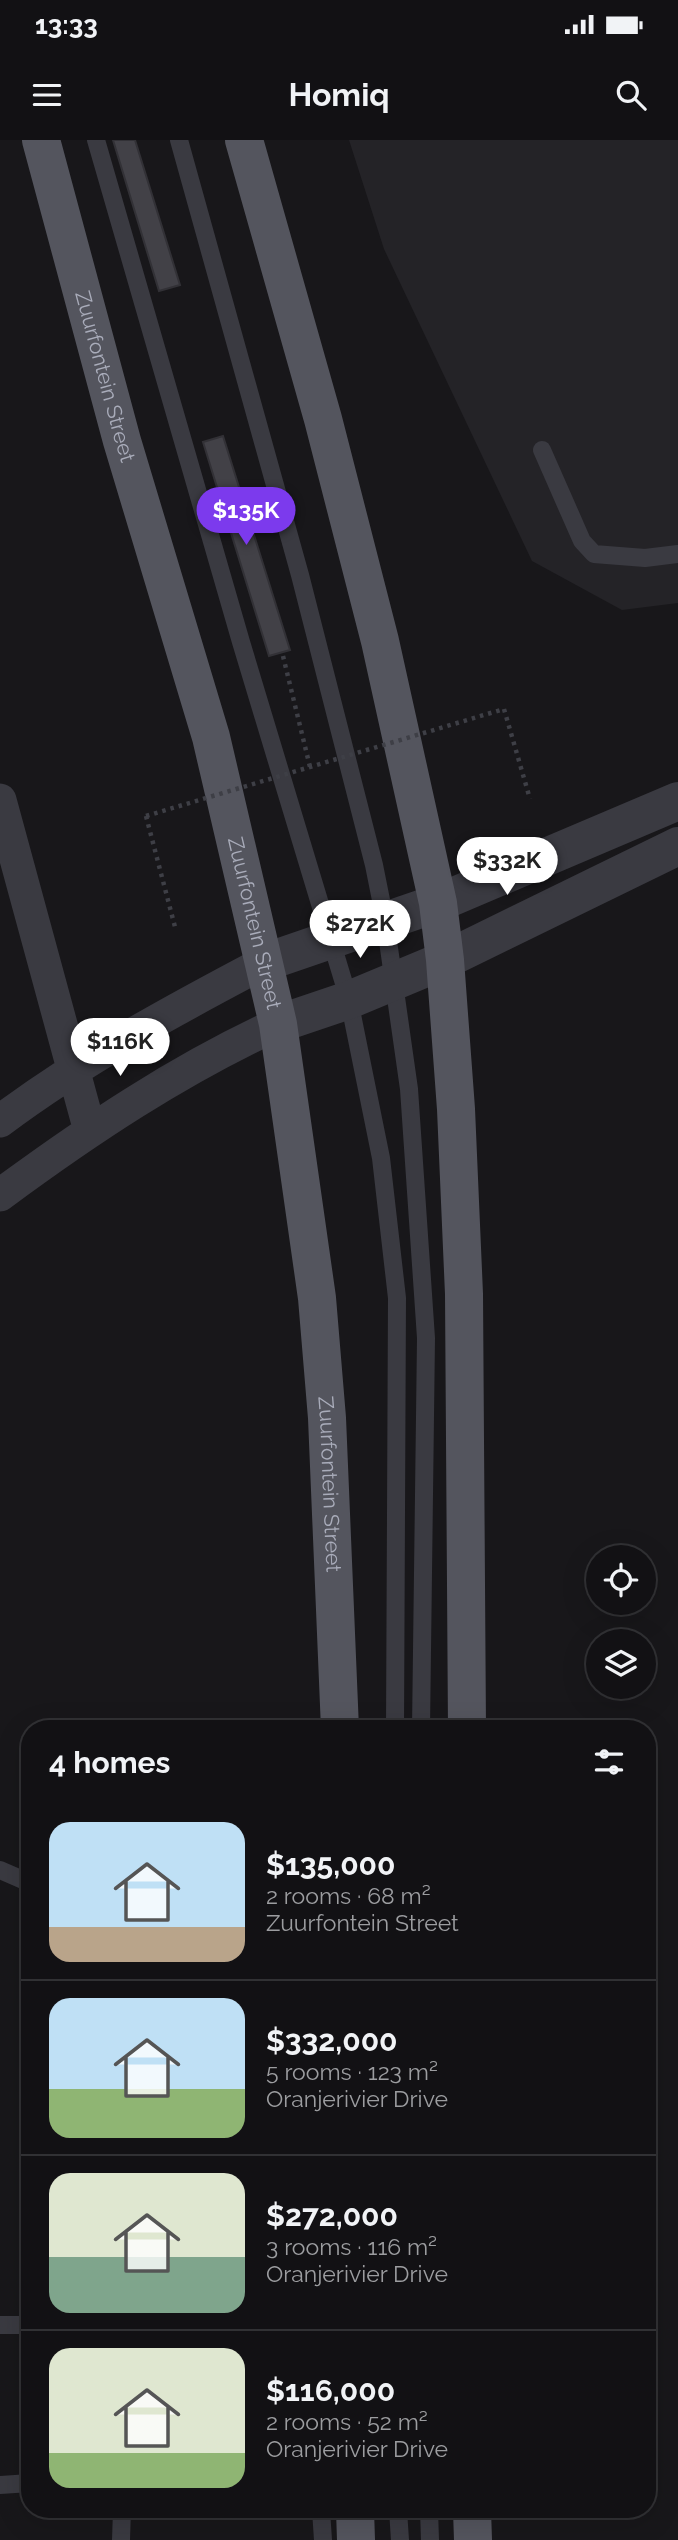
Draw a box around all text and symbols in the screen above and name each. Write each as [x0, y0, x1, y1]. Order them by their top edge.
text: 13:33 [35, 10, 98, 40]
icon: menu [28, 76, 66, 114]
text: Homiq [288, 76, 390, 113]
icon: search [612, 76, 650, 114]
street label: Zuurfontein Street [70, 288, 141, 465]
pin: $135K [197, 488, 295, 547]
text: $135K [213, 496, 279, 523]
street label: Zuurfontein Street [223, 834, 287, 1012]
pin: $332K [458, 838, 556, 897]
text: $332K [473, 846, 541, 873]
pin: $272K [311, 900, 409, 960]
text: $272K [326, 909, 394, 936]
pin: $116K [71, 1018, 169, 1078]
text: $116K [87, 1027, 153, 1054]
street label: Zuurfontein Street [313, 1395, 346, 1573]
map controls [586, 1545, 656, 1699]
button: locate [586, 1545, 656, 1615]
button: layers [586, 1629, 656, 1699]
icon: filters [590, 1743, 628, 1781]
text: 4 homes [49, 1745, 170, 1780]
text: $135,000 [266, 1847, 395, 1882]
icon: home [105, 1850, 189, 1934]
text: 2 rooms · 68 m² [266, 1882, 431, 1909]
text: Zuurfontein Street [266, 1909, 459, 1936]
text: $332,000 [266, 2023, 397, 2058]
icon: home [105, 2026, 189, 2110]
text: 5 rooms · 123 m² [266, 2058, 438, 2085]
text: Oranjerivier Drive [266, 2085, 448, 2112]
text: $272,000 [266, 2198, 398, 2233]
icon: home [105, 2201, 189, 2285]
text: 3 rooms · 116 m² [266, 2233, 437, 2260]
text: Oranjerivier Drive [266, 2260, 448, 2287]
text: $116,000 [266, 2373, 395, 2408]
icon: home [105, 2376, 189, 2460]
text: 2 rooms · 52 m² [266, 2408, 428, 2435]
text: Oranjerivier Drive [266, 2435, 448, 2462]

